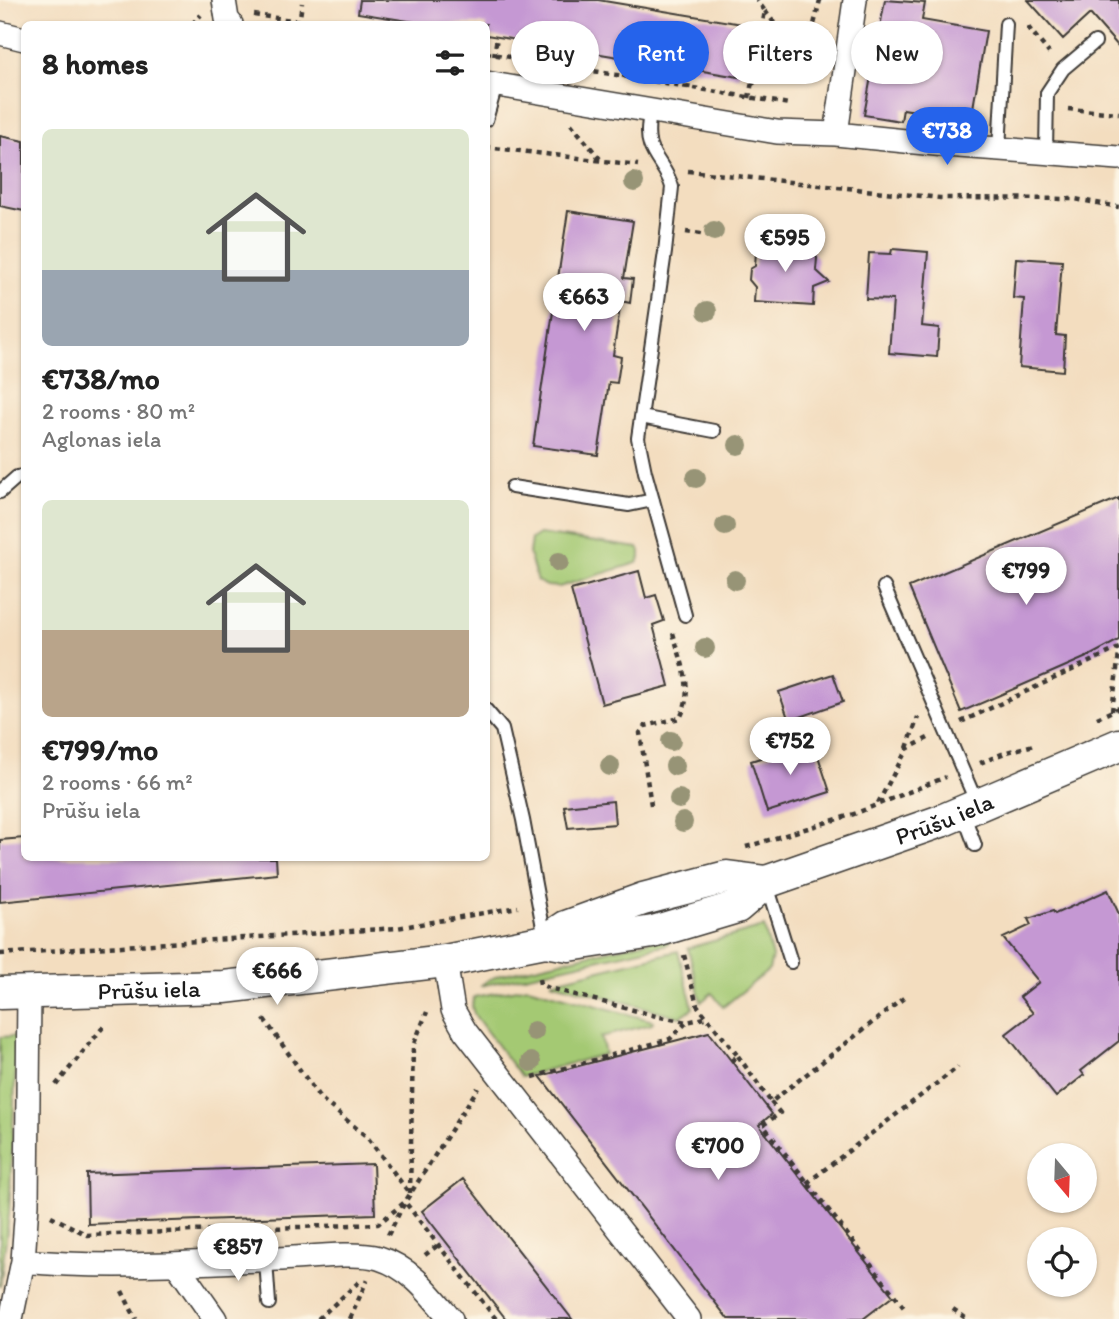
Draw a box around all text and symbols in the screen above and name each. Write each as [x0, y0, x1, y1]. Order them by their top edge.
chip: Buy [511, 21, 599, 84]
chip: Rent [613, 21, 709, 84]
chip: Filters [723, 21, 837, 84]
chip: New [851, 21, 943, 84]
icon: filters [431, 44, 469, 82]
text: 8 homes [42, 45, 149, 82]
pin: €738 [906, 108, 988, 167]
text: €738 [922, 116, 972, 144]
icon: home [193, 174, 319, 300]
pin: €595 [744, 215, 826, 274]
text: €595 [760, 223, 810, 251]
pin: €663 [543, 274, 625, 333]
text: €663 [559, 282, 609, 310]
text: €738/mo [42, 360, 160, 397]
text: 2 rooms · 80 m² [42, 397, 195, 425]
text: Aglonas iela [42, 425, 161, 453]
icon: home [193, 545, 319, 671]
pin: €799 [985, 548, 1067, 607]
text: €799 [1002, 556, 1050, 584]
pin: €752 [749, 718, 831, 777]
text: €752 [766, 726, 814, 754]
text: €799/mo [42, 731, 158, 768]
text: 2 rooms · 66 m² [42, 768, 193, 796]
street label: Prūšu iela [891, 786, 998, 850]
text: Prūšu iela [42, 796, 141, 824]
pin: €666 [236, 948, 318, 1007]
text: €666 [252, 956, 302, 984]
street label: Prūšu iela [97, 973, 201, 1005]
pin: €700 [677, 1122, 759, 1182]
text: €700 [692, 1131, 744, 1159]
north arrow [1027, 1143, 1097, 1213]
map controls [1027, 1143, 1097, 1297]
pin: €857 [197, 1224, 279, 1283]
button: locate [1027, 1227, 1097, 1297]
text: €857 [213, 1232, 263, 1260]

